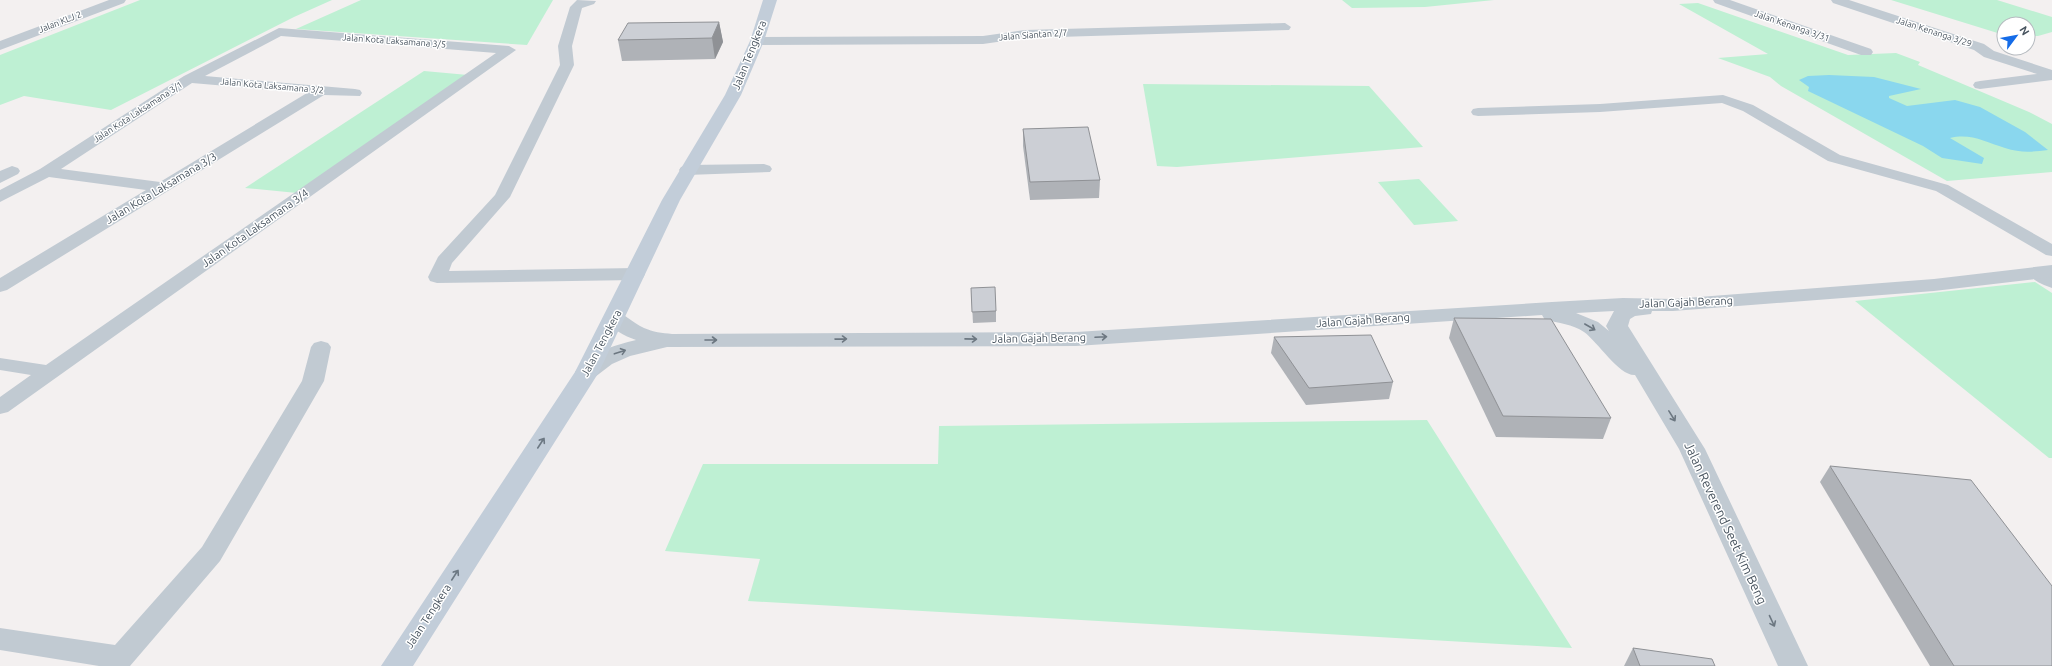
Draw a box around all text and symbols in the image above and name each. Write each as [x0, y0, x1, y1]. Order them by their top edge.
street label: Jalan Kenanga 3/31 [1753, 8, 1831, 44]
street label: Jalan KLJ 2 [37, 9, 83, 35]
street label: Jalan Kenanga 3/29 [1895, 15, 1973, 49]
north arrow [1996, 16, 2036, 56]
street label: Jalan Tengkera [730, 18, 768, 92]
text: N [2017, 24, 2032, 37]
street label: Jalan Siantan 2/7 [998, 28, 1068, 42]
street label: Jalan Kota Laksamana 3/5 [342, 32, 446, 50]
street label: Jalan Kota Laksamana 3/2 [220, 76, 324, 96]
street label: Jalan Kota Laksamana 3/1 [92, 79, 184, 145]
street label: Jalan Kota Laksamana 3/3 [103, 150, 219, 226]
street label: Jalan Kota Laksamana 3/4 [199, 187, 311, 269]
street label: Jalan Gajah Berang [1639, 294, 1733, 310]
street label: Jalan Tengkera [578, 308, 624, 378]
street label: Jalan Gajah Berang [1316, 311, 1410, 329]
one-way arrow [1584, 323, 1596, 331]
street label: Jalan Gajah Berang [992, 331, 1086, 345]
one-way arrow [1094, 333, 1107, 341]
one-way arrow [964, 335, 977, 342]
one-way arrow [834, 336, 847, 343]
one-way arrow [704, 337, 717, 344]
one-way arrow [614, 347, 626, 355]
one-way arrow [1669, 410, 1677, 422]
one-way arrow [537, 438, 545, 449]
street label: Jalan Reverend Seet Kim Beng [1682, 440, 1770, 606]
one-way arrow [451, 569, 459, 580]
street label: Jalan Tengkera [403, 582, 453, 650]
one-way arrow [1769, 615, 1776, 627]

